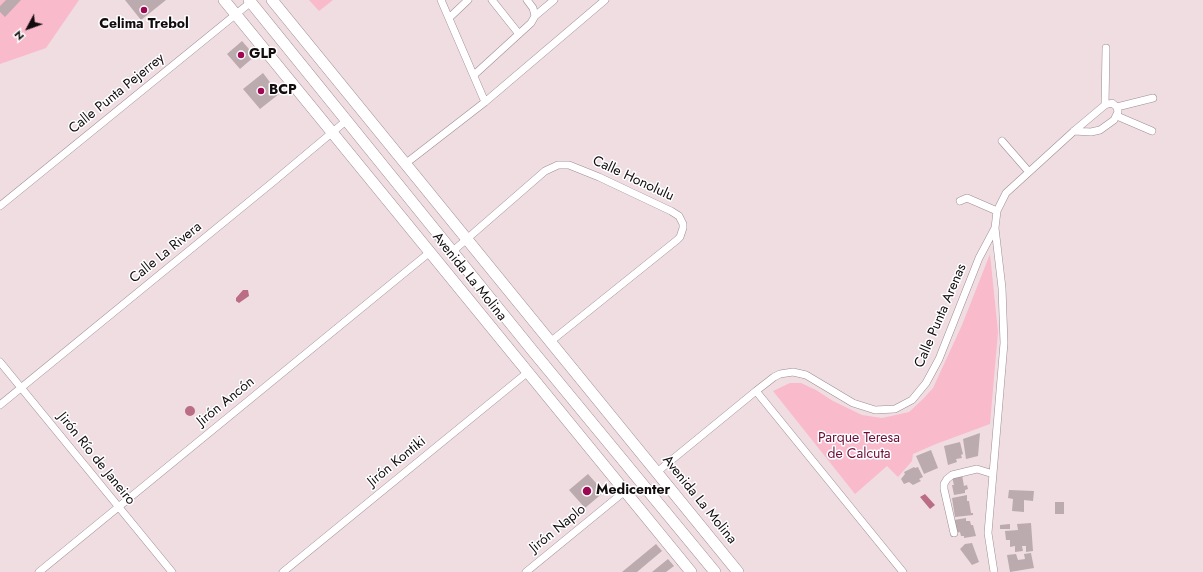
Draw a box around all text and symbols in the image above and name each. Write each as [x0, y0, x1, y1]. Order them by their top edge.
marker: Celima Trebol [139, 5, 149, 15]
north arrow [8, 8, 48, 48]
place label: Celima Trebol [99, 17, 189, 33]
text: N [10, 27, 28, 44]
place label: GLP [249, 47, 277, 63]
street label: Calle Punta Pejerrey [66, 50, 168, 138]
marker: GLP [236, 50, 246, 60]
place label: BCP [269, 83, 297, 99]
marker: BCP [256, 86, 266, 96]
street label: Calle Honolulu [590, 153, 676, 205]
street label: Calle La Rivera [127, 219, 205, 287]
street label: Avenida La Molina [428, 229, 510, 325]
street label: Calle Punta Arenas [912, 261, 970, 371]
street label: Jirón Ancón [194, 374, 258, 430]
street label: Jirón Río de Janeiro [54, 409, 138, 509]
park label: Parque Teresa de Calcuta [818, 431, 900, 464]
street label: Jirón Kontiki [364, 433, 430, 491]
street label: Avenida La Molina [658, 452, 740, 548]
place label: Medicenter [596, 483, 670, 499]
marker: Medicenter [581, 485, 593, 497]
street label: Jirón Naplo [527, 501, 589, 557]

